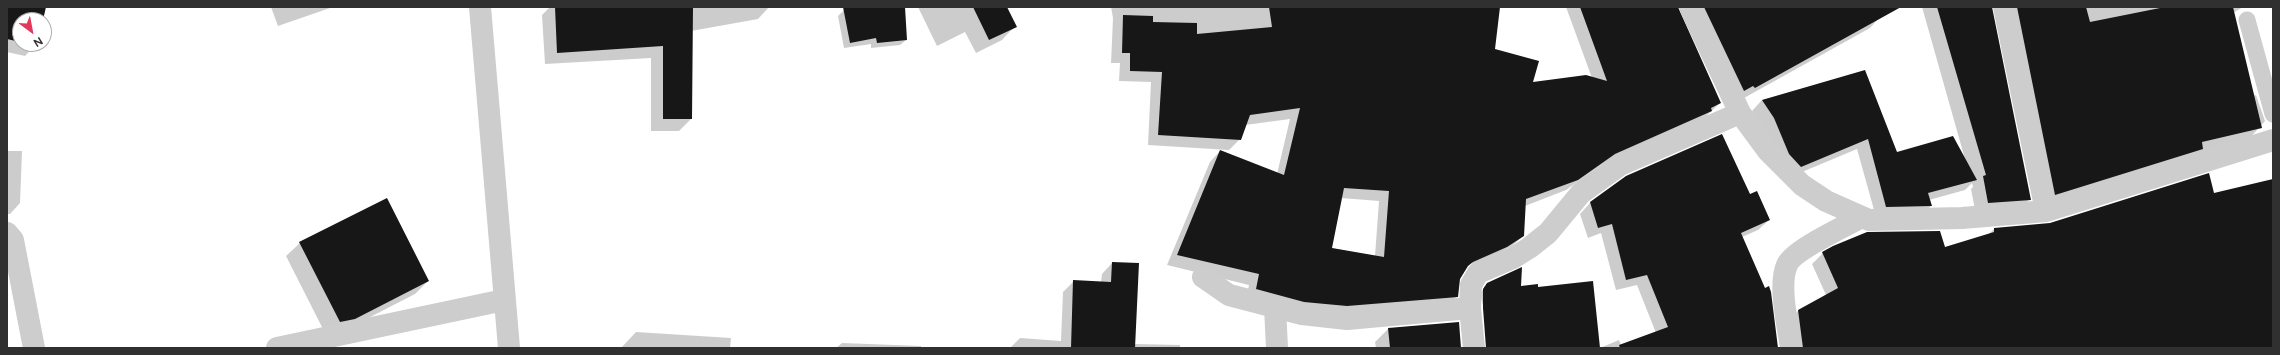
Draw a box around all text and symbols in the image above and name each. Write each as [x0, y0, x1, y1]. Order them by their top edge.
north arrow [12, 12, 52, 52]
text: N [31, 34, 45, 50]

